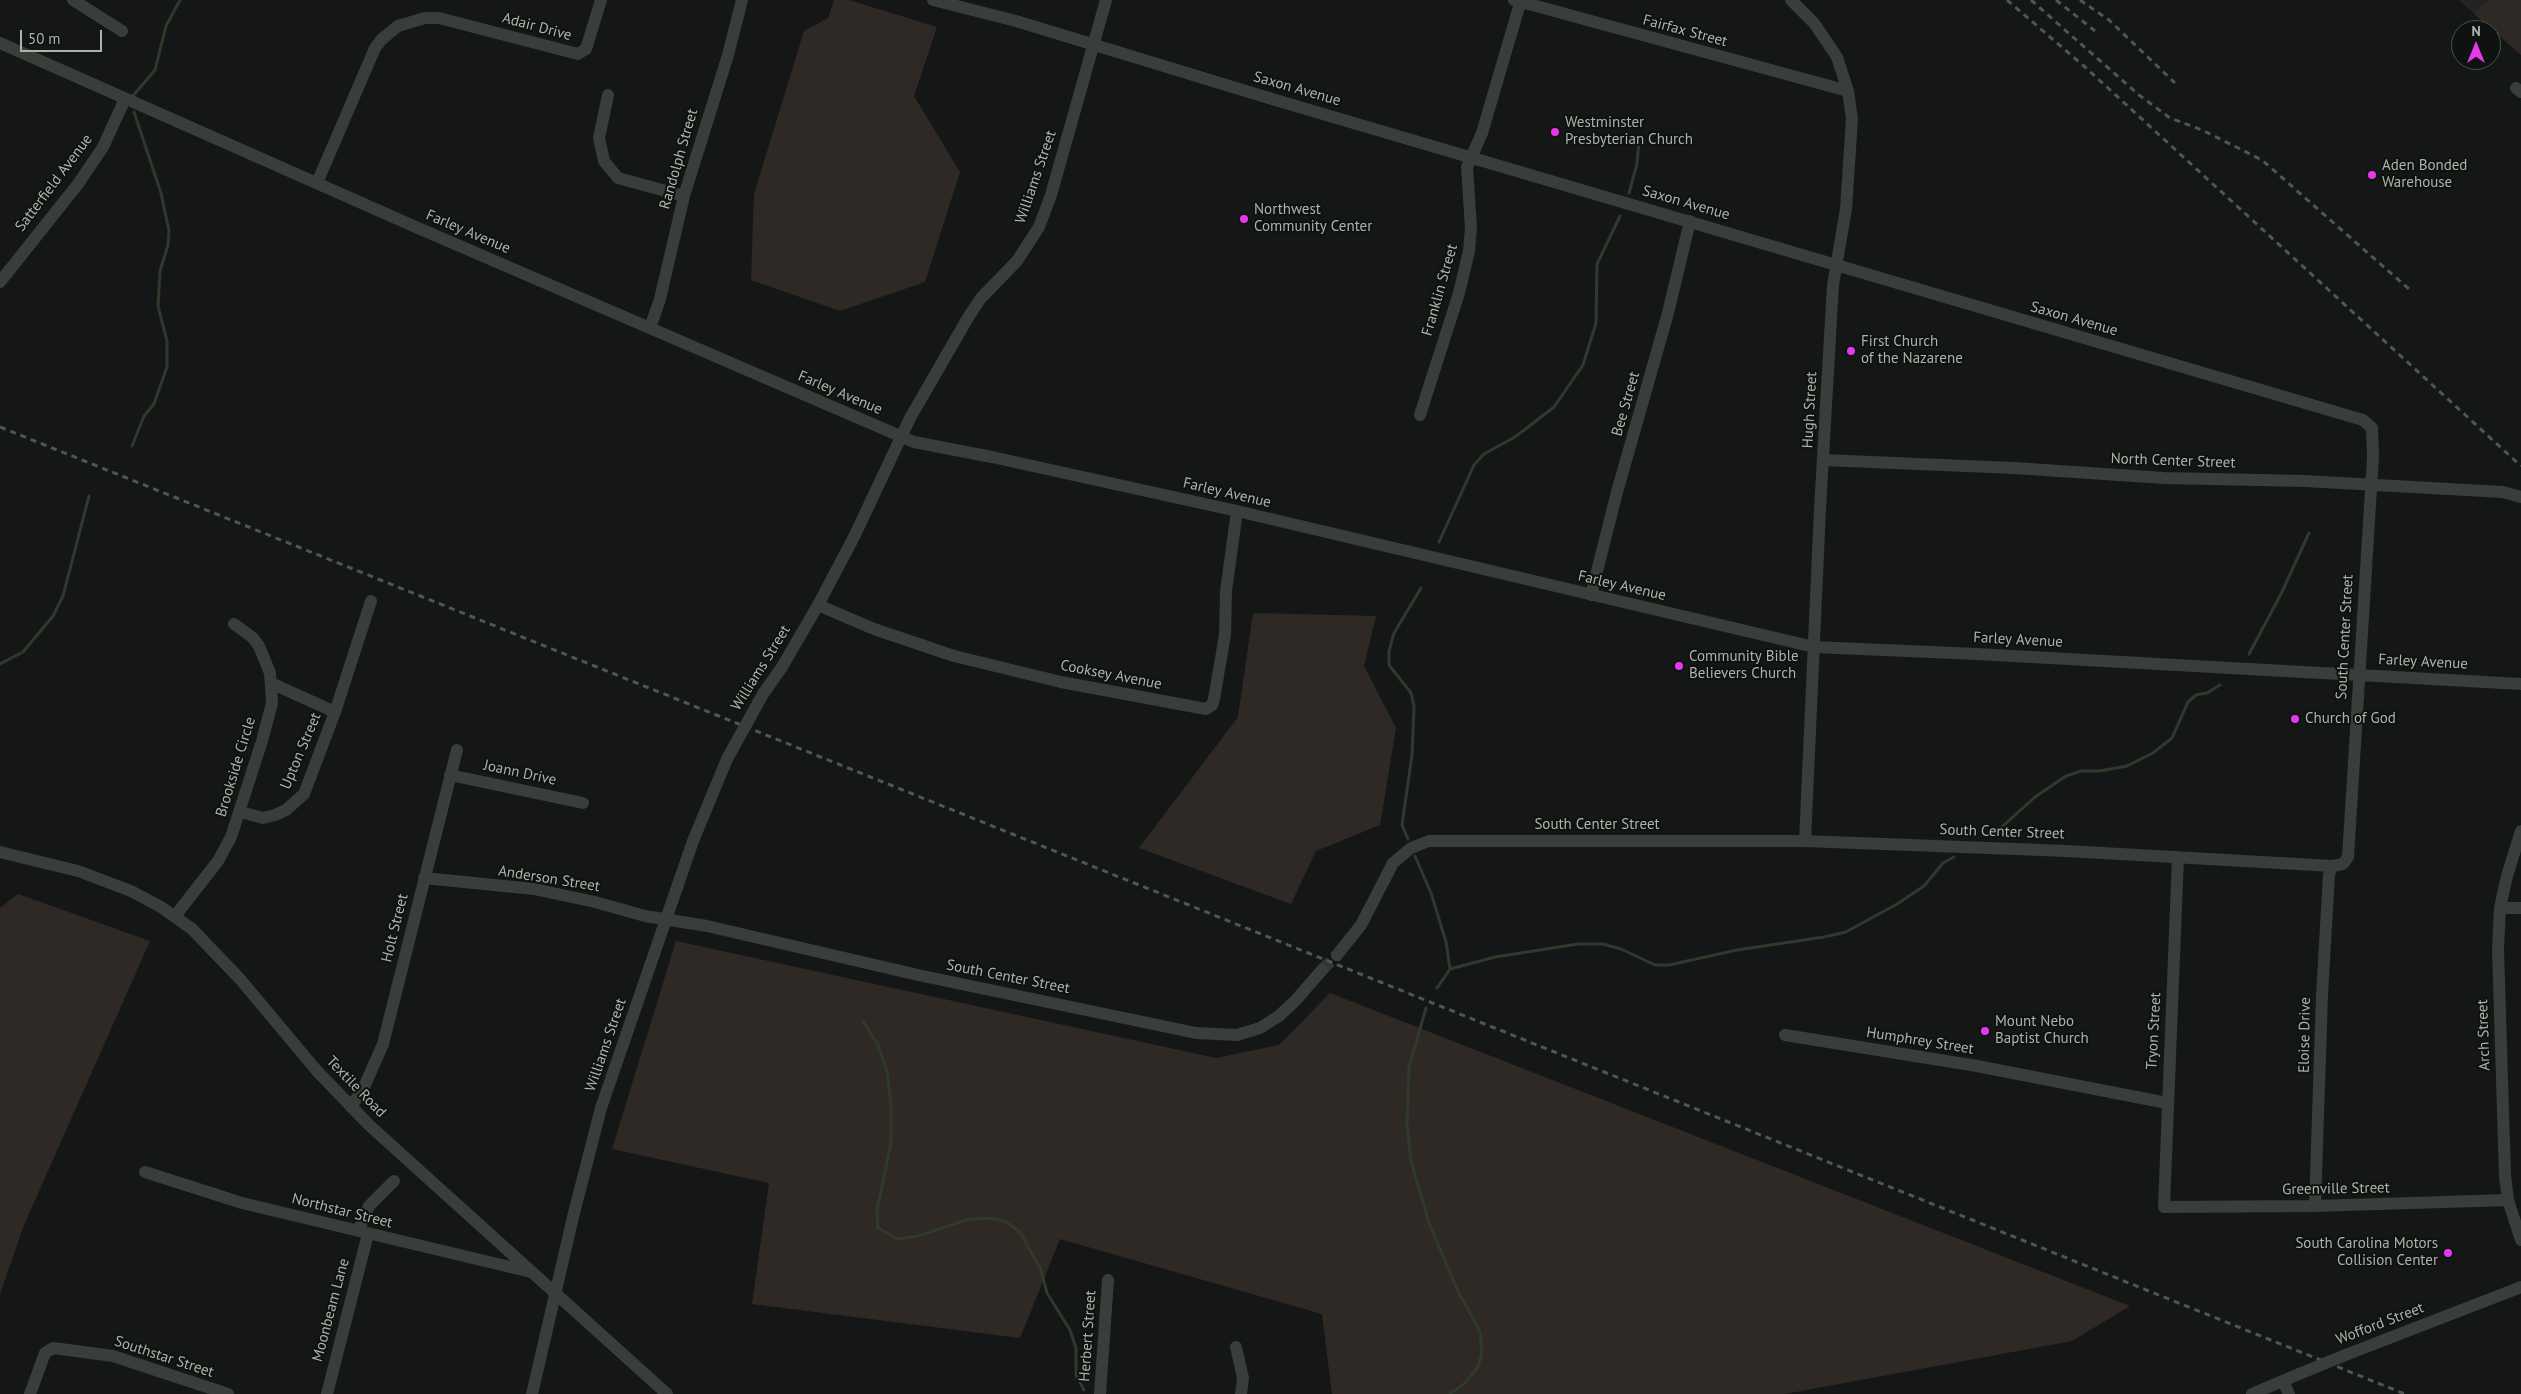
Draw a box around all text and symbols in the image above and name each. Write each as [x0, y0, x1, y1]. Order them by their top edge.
street label: Adair Drive [500, 9, 574, 45]
street label: Fairfax Street [1641, 11, 1729, 51]
scale bar [22, 20, 105, 52]
north arrow [2451, 20, 2501, 70]
text: N [2471, 22, 2481, 40]
text: 50 m [28, 29, 61, 48]
street label: Saxon Avenue [1251, 68, 1343, 110]
street label: Randolph Street [656, 107, 702, 211]
place label: Westminster Presbyterian Church [1565, 114, 1693, 149]
marker: Westminster Presbyterian Church [1549, 126, 1561, 138]
street label: Williams Street [1012, 128, 1060, 226]
street label: Satterfield Avenue [12, 131, 96, 235]
place label: Aden Bonded Warehouse [2382, 157, 2467, 192]
marker: Aden Bonded Warehouse [2366, 169, 2378, 181]
street label: Saxon Avenue [1640, 182, 1732, 224]
place label: Northwest Community Center [1254, 201, 1372, 236]
street label: Farley Avenue [423, 206, 513, 258]
marker: Northwest Community Center [1238, 213, 1250, 225]
street label: Franklin Street [1418, 242, 1462, 338]
street label: Saxon Avenue [2028, 298, 2120, 340]
place label: First Church of the Nazarene [1861, 333, 1963, 368]
marker: First Church of the Nazarene [1845, 345, 1857, 357]
street label: Farley Avenue [795, 367, 885, 419]
street label: Bee Street [1608, 370, 1644, 438]
street label: Hugh Street [1799, 371, 1821, 449]
street label: North Center Street [2110, 450, 2236, 472]
street label: Farley Avenue [1181, 474, 1273, 512]
street label: Farley Avenue [1576, 567, 1668, 605]
street label: South Center Street [2333, 574, 2357, 700]
street label: Williams Street [728, 622, 794, 714]
street label: Farley Avenue [1973, 629, 2063, 651]
place label: Community Bible Believers Church [1689, 648, 1799, 683]
street label: Farley Avenue [2378, 651, 2468, 673]
street label: Cooksey Avenue [1059, 656, 1163, 694]
marker: Community Bible Believers Church [1673, 660, 1685, 672]
street label: Upton Street [277, 710, 325, 792]
place label: Church of God [2305, 710, 2396, 728]
marker: Church of God [2289, 713, 2301, 725]
street label: Brookside Circle [212, 715, 260, 819]
street label: Joann Drive [482, 757, 558, 789]
street label: South Center Street [1534, 816, 1660, 834]
street label: South Center Street [1939, 821, 2065, 843]
street label: Anderson Street [497, 862, 601, 896]
street label: Holt Street [378, 892, 412, 964]
street label: South Center Street [945, 956, 1071, 998]
street label: Tryon Street [2143, 992, 2165, 1070]
street label: Williams Street [582, 996, 630, 1094]
street label: Eloise Drive [2295, 997, 2315, 1073]
street label: Arch Street [2474, 999, 2494, 1071]
place label: Mount Nebo Baptist Church [1995, 1013, 2089, 1048]
street label: Humphrey Street [1865, 1024, 1975, 1058]
marker: Mount Nebo Baptist Church [1979, 1025, 1991, 1037]
street label: Textile Road [322, 1053, 390, 1121]
street label: Greenville Street [2282, 1179, 2390, 1199]
street label: Northstar Street [290, 1190, 394, 1232]
place label: South Carolina Motors Collision Center [2295, 1235, 2438, 1270]
marker: South Carolina Motors Collision Center [2442, 1247, 2454, 1259]
street label: Moonbeam Lane [309, 1256, 353, 1364]
street label: Herbert Street [1076, 1290, 1100, 1382]
street label: Wofford Street [2334, 1299, 2426, 1349]
street label: Southstar Street [112, 1332, 216, 1382]

